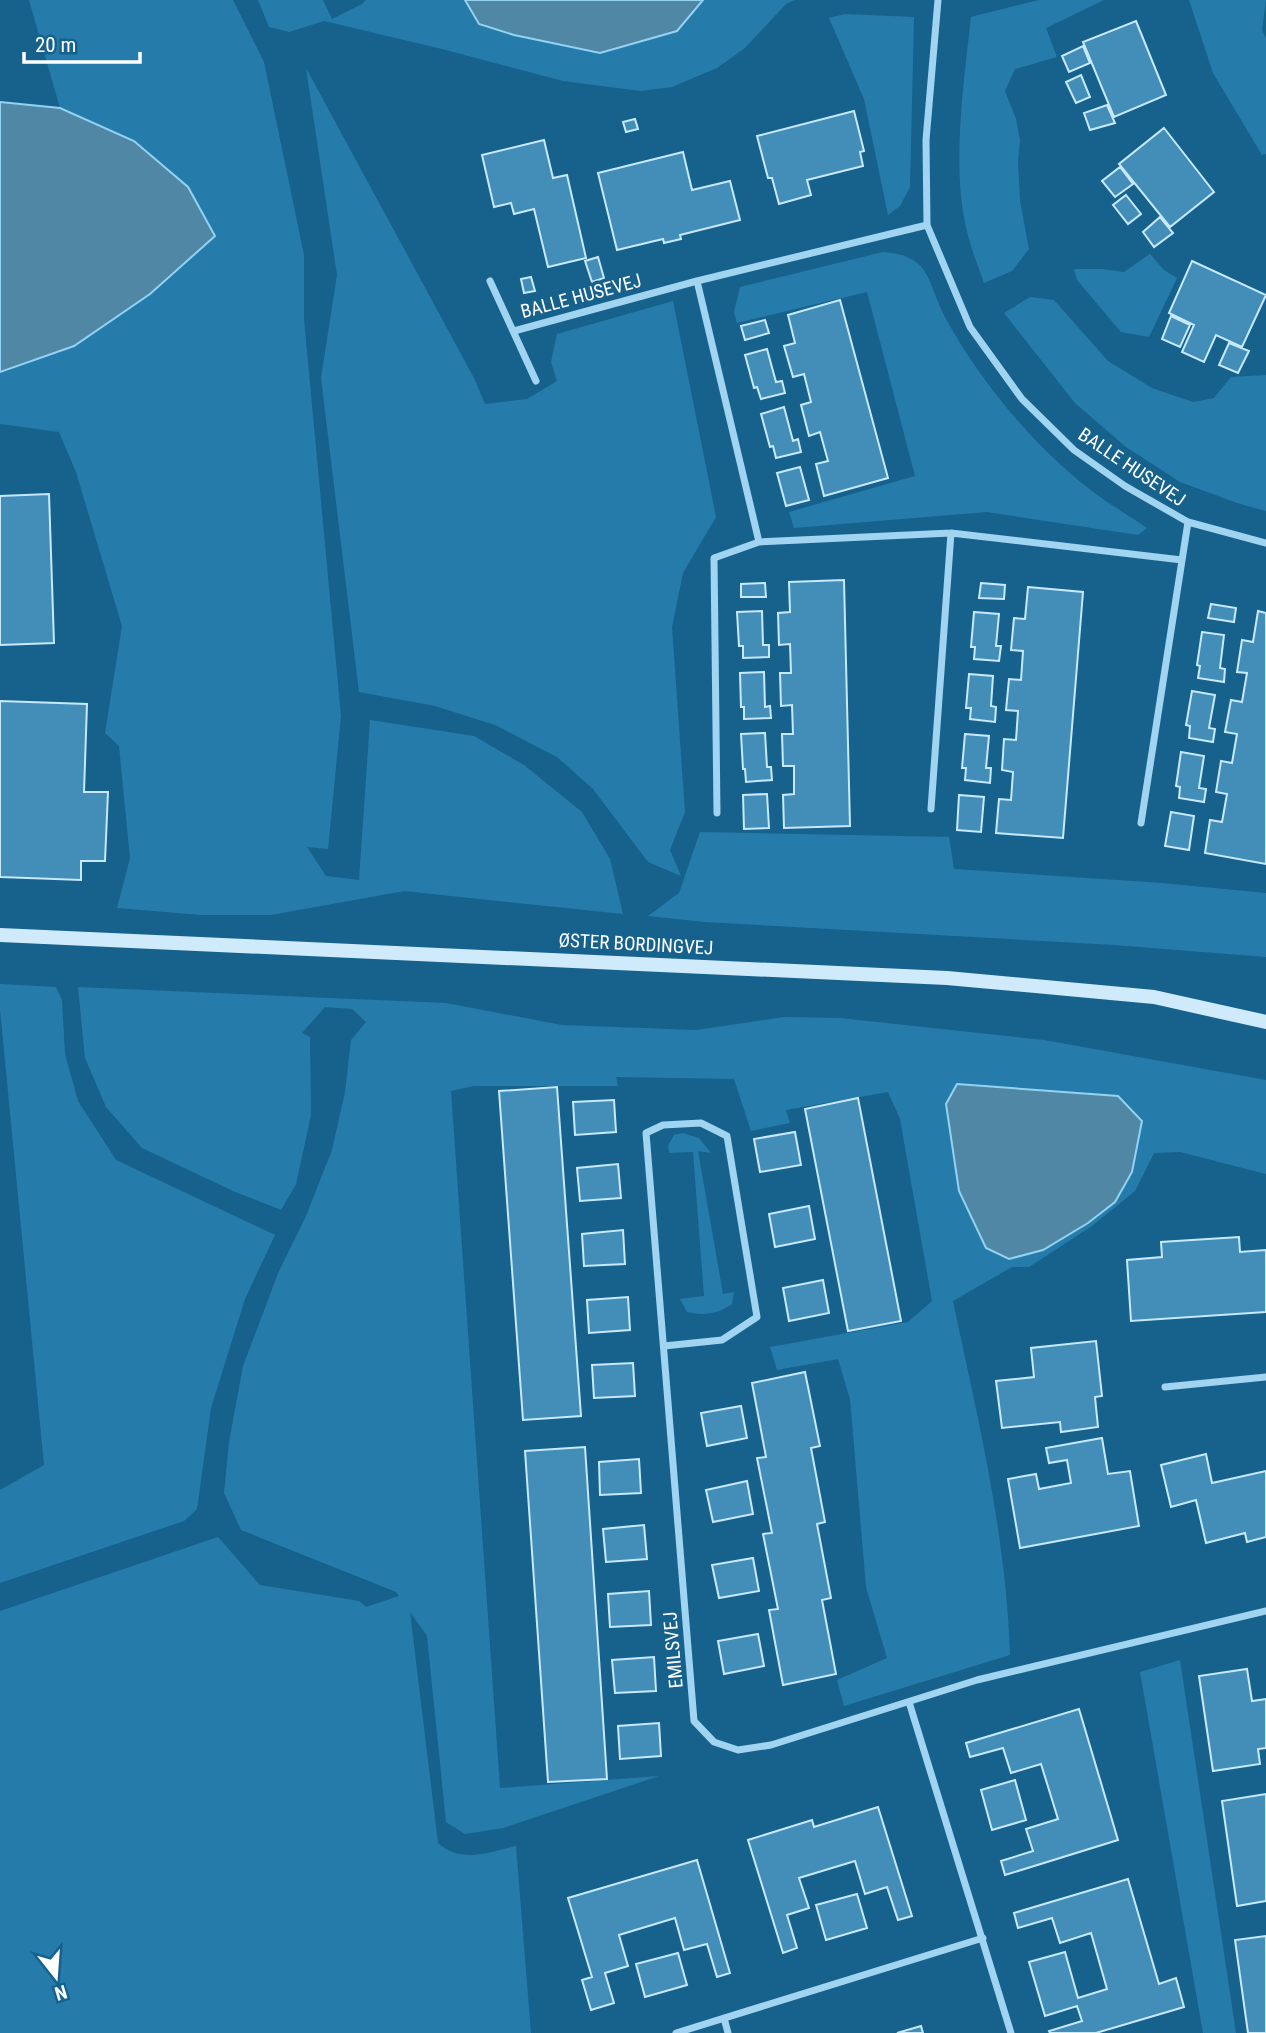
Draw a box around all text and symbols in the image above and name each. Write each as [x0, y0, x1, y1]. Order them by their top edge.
scale bar [24, 21, 140, 65]
text: 20 m [35, 33, 76, 57]
street label: BALLE HUSEVEJ [518, 269, 644, 323]
street label: BALLE HUSEVEJ [1074, 423, 1190, 511]
street label: ØSTER BORDINGVEJ [558, 928, 714, 960]
street label: EMILSVEJ [658, 1611, 688, 1689]
north arrow [21, 1942, 91, 2012]
text: N [52, 1980, 70, 2005]

